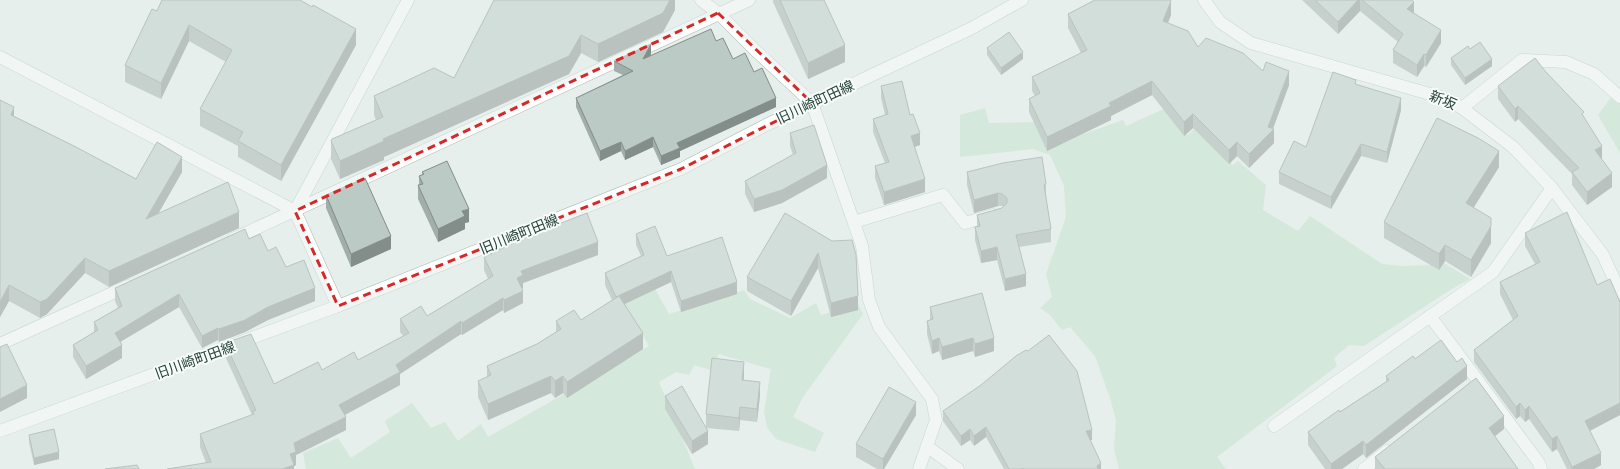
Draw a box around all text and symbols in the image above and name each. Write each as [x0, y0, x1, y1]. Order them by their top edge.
street label: 旧川崎町田線 [774, 77, 856, 127]
street label: 新坂 [1427, 87, 1459, 113]
street label: 旧川崎町田線 [477, 211, 561, 257]
street label: 旧川崎町田線 [153, 338, 237, 382]

